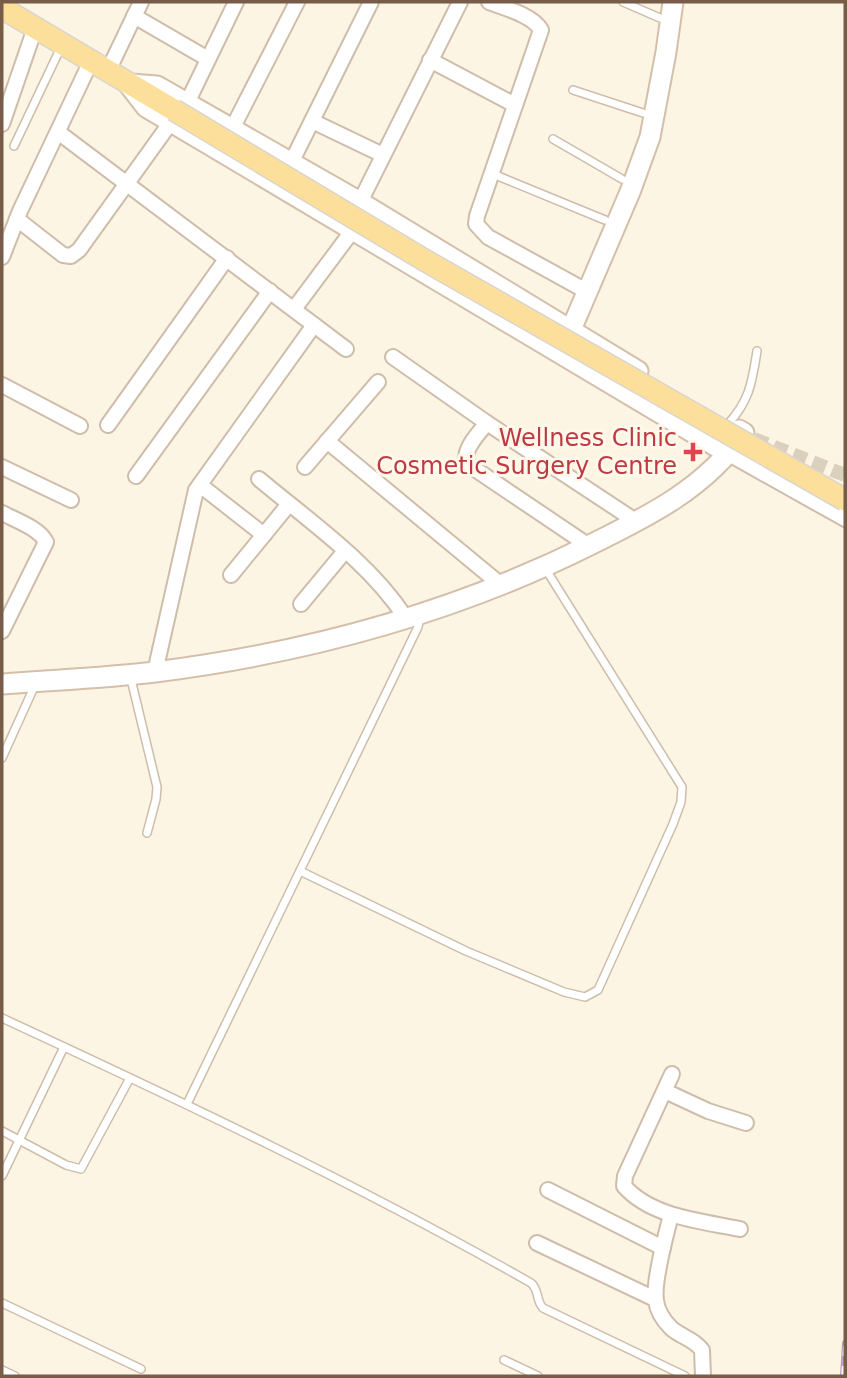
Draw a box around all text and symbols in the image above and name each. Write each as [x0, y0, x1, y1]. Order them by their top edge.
place label: Wellness Clinic Cosmetic Surgery Centre [376, 424, 677, 480]
marker: Wellness Clinic Cosmetic Surgery Centre [683, 442, 703, 462]

